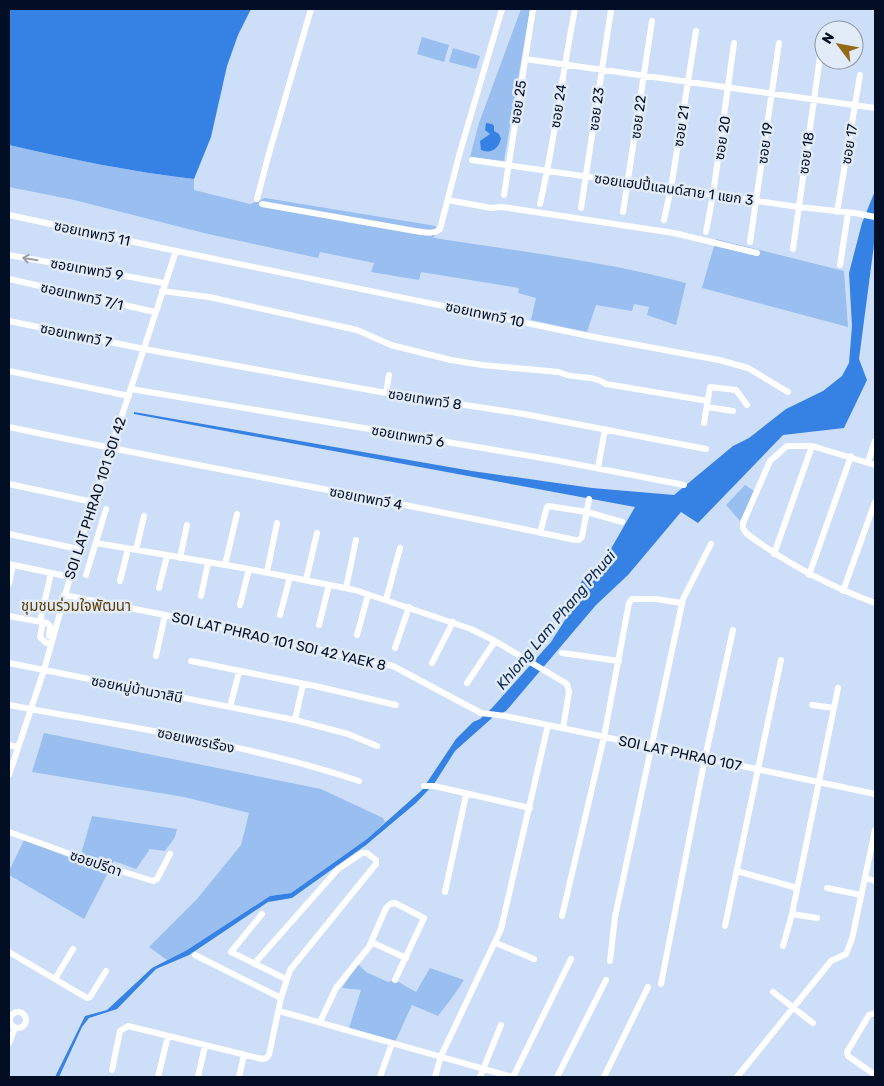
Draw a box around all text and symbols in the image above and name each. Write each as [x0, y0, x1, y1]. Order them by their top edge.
north arrow [814, 20, 864, 70]
text: N [819, 30, 838, 47]
street label: ซอย 25 [507, 79, 530, 125]
street label: ซอย 24 [547, 83, 570, 129]
street label: ซอย 23 [585, 86, 608, 132]
street label: ซอย 22 [627, 94, 650, 140]
street label: ซอย 21 [670, 104, 693, 148]
street label: ซอย 20 [711, 115, 734, 161]
street label: ซอย 19 [754, 121, 777, 165]
street label: ซอย 17 [838, 123, 861, 166]
street label: ซอย 18 [795, 131, 818, 175]
street label: ซอยแฮปปี้แลนด์สาย 1 แยก 3 [593, 168, 755, 209]
street label: ซอยเทพทวี 11 [52, 217, 131, 250]
one-way arrow [23, 253, 39, 263]
street label: ซอยเทพทวี 9 [49, 255, 125, 284]
street label: ซอยเทพทวี 7/1 [39, 279, 125, 314]
street label: ซอยเทพทวี 10 [444, 298, 526, 331]
street label: ซอยเทพทวี 7 [39, 320, 113, 351]
street label: ซอยเทพทวี 8 [387, 385, 463, 414]
street label: SOI LAT PHRAO 101 SOI 42 [61, 415, 130, 582]
street label: ซอยเทพทวี 6 [370, 422, 446, 451]
street label: ซอยเทพทวี 4 [328, 483, 404, 514]
water label: Khlong Lam Phang Phuai [493, 547, 620, 693]
district label: ชุมชนร่วมใจพัฒนา [21, 597, 131, 615]
street label: SOI LAT PHRAO 101 SOI 42 YAEK 8 [170, 609, 388, 674]
street label: ซอยหมู่บ้านวาสินี [90, 672, 184, 707]
street label: ซอยเพชรเรือง [156, 724, 236, 757]
street label: SOI LAT PHRAO 107 [617, 732, 743, 775]
street label: ซอยปรีดา [68, 847, 124, 880]

